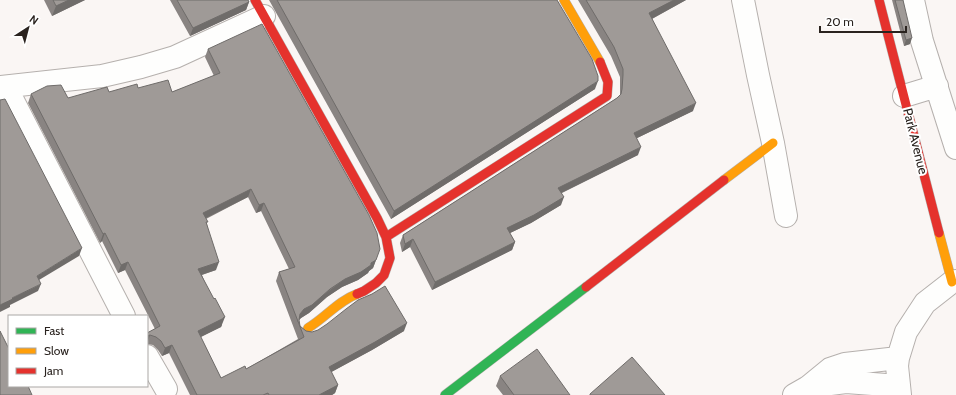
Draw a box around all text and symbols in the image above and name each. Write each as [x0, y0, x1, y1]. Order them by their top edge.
north arrow [8, 8, 48, 48]
scale bar [820, 8, 906, 34]
text: N [27, 12, 41, 28]
text: 20 m [826, 14, 854, 29]
street label: Park Avenue [900, 106, 932, 176]
legend [8, 315, 148, 387]
text: Fast [44, 323, 64, 338]
text: Slow [44, 343, 69, 358]
text: Jam [43, 363, 63, 378]

